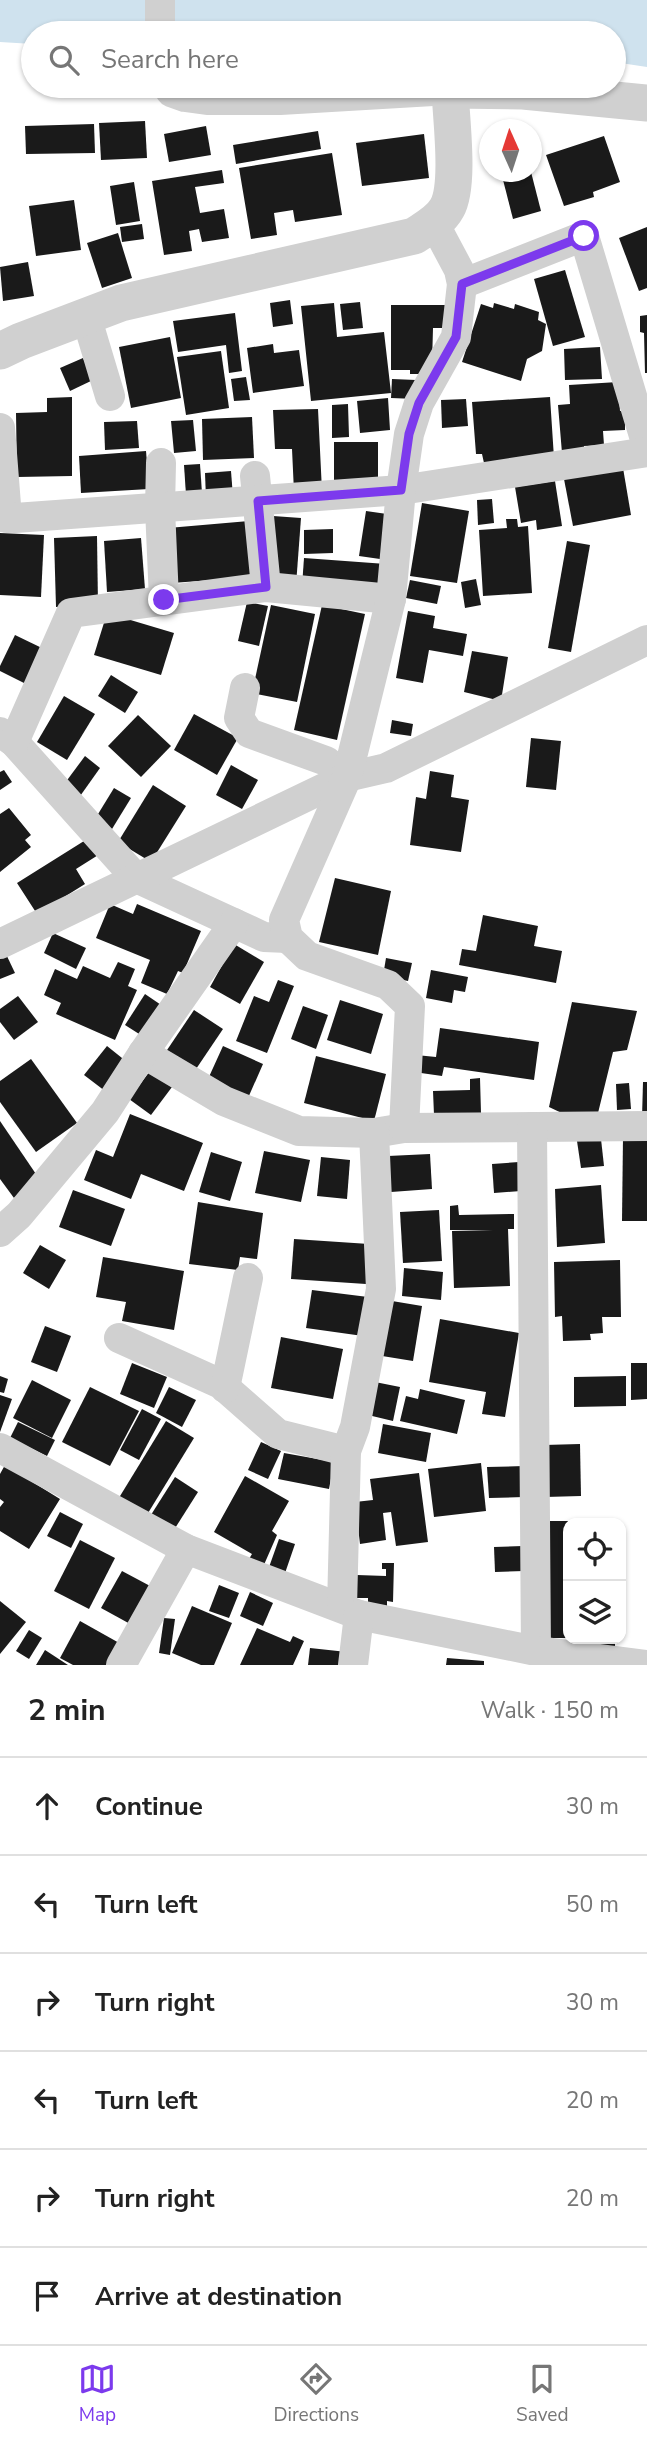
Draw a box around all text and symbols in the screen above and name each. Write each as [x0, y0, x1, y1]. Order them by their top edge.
search box [21, 21, 626, 98]
icon: search [45, 41, 83, 79]
text: Search here [101, 42, 239, 77]
north arrow [479, 119, 542, 182]
route start [568, 220, 599, 251]
route end [148, 584, 179, 615]
map controls [563, 1518, 626, 1644]
button: locate [563, 1518, 626, 1581]
button: layers [563, 1581, 626, 1644]
text: 2 min [28, 1690, 106, 1731]
text: Walk · 150 m [480, 1695, 619, 1726]
icon: ahead [28, 1787, 66, 1825]
text: Continue [95, 1789, 203, 1824]
text: 30 m [566, 1791, 619, 1822]
icon: left [28, 1885, 66, 1923]
text: Turn left [95, 1887, 198, 1922]
text: 50 m [566, 1889, 619, 1920]
icon: right [28, 1983, 66, 2021]
text: Turn right [95, 1985, 214, 2020]
text: 30 m [566, 1987, 619, 2018]
icon: left [28, 2081, 66, 2119]
text: Turn left [95, 2083, 198, 2118]
text: 20 m [566, 2085, 619, 2116]
icon: right [28, 2179, 66, 2217]
text: Turn right [95, 2181, 214, 2216]
text: 20 m [566, 2183, 619, 2214]
icon: arrive [28, 2277, 66, 2315]
text: Arrive at destination [95, 2279, 342, 2314]
tab: Map [78, 2360, 116, 2428]
tab: Directions [273, 2360, 359, 2428]
tab: Saved [516, 2360, 569, 2428]

